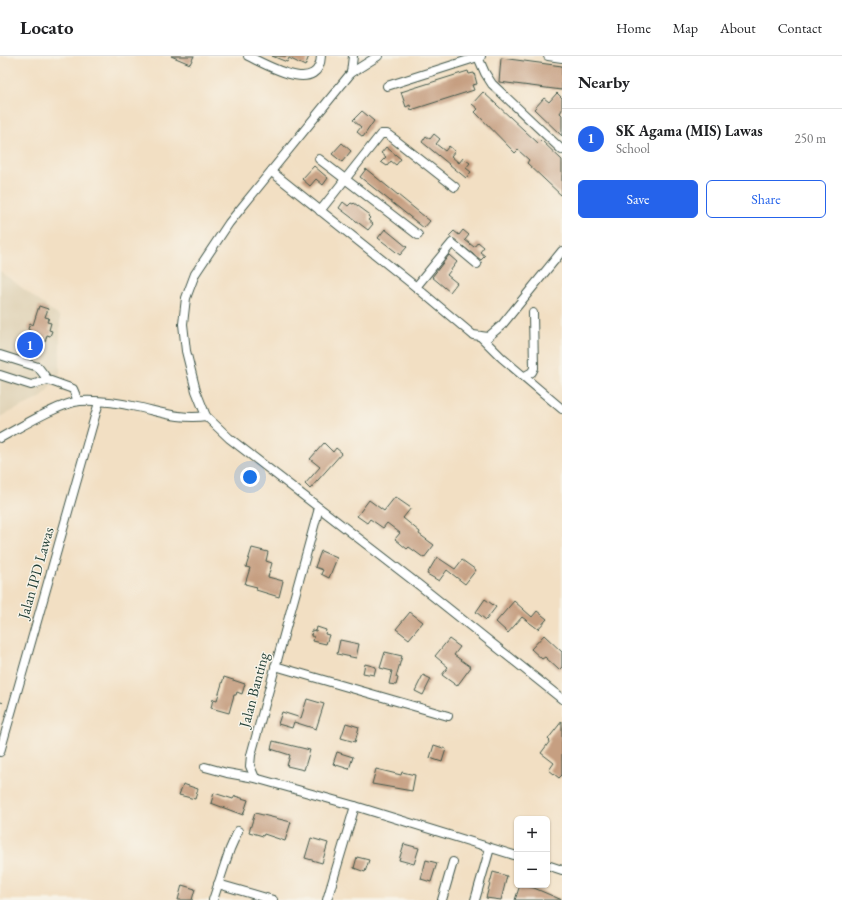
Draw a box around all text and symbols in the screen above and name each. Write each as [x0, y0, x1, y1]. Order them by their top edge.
text: Locato [20, 15, 74, 40]
text: Home [616, 19, 651, 37]
text: Map [673, 19, 698, 37]
text: About [720, 19, 756, 37]
text: Contact [778, 19, 822, 37]
text: Nearby [578, 71, 630, 93]
text: SK Agama (MIS) Lawas [616, 121, 763, 140]
text: 1 [588, 130, 594, 147]
text: 250 m [795, 130, 826, 147]
text: School [616, 140, 650, 157]
button: Save [578, 180, 698, 218]
button: Share [706, 180, 826, 218]
pin: 1 [17, 330, 43, 360]
your location [240, 467, 260, 487]
street label: Jalan IPD Lawas [13, 525, 58, 623]
street label: Jalan Banting [234, 650, 273, 732]
map controls [514, 816, 550, 888]
button: + [514, 816, 550, 852]
button: − [514, 852, 550, 888]

